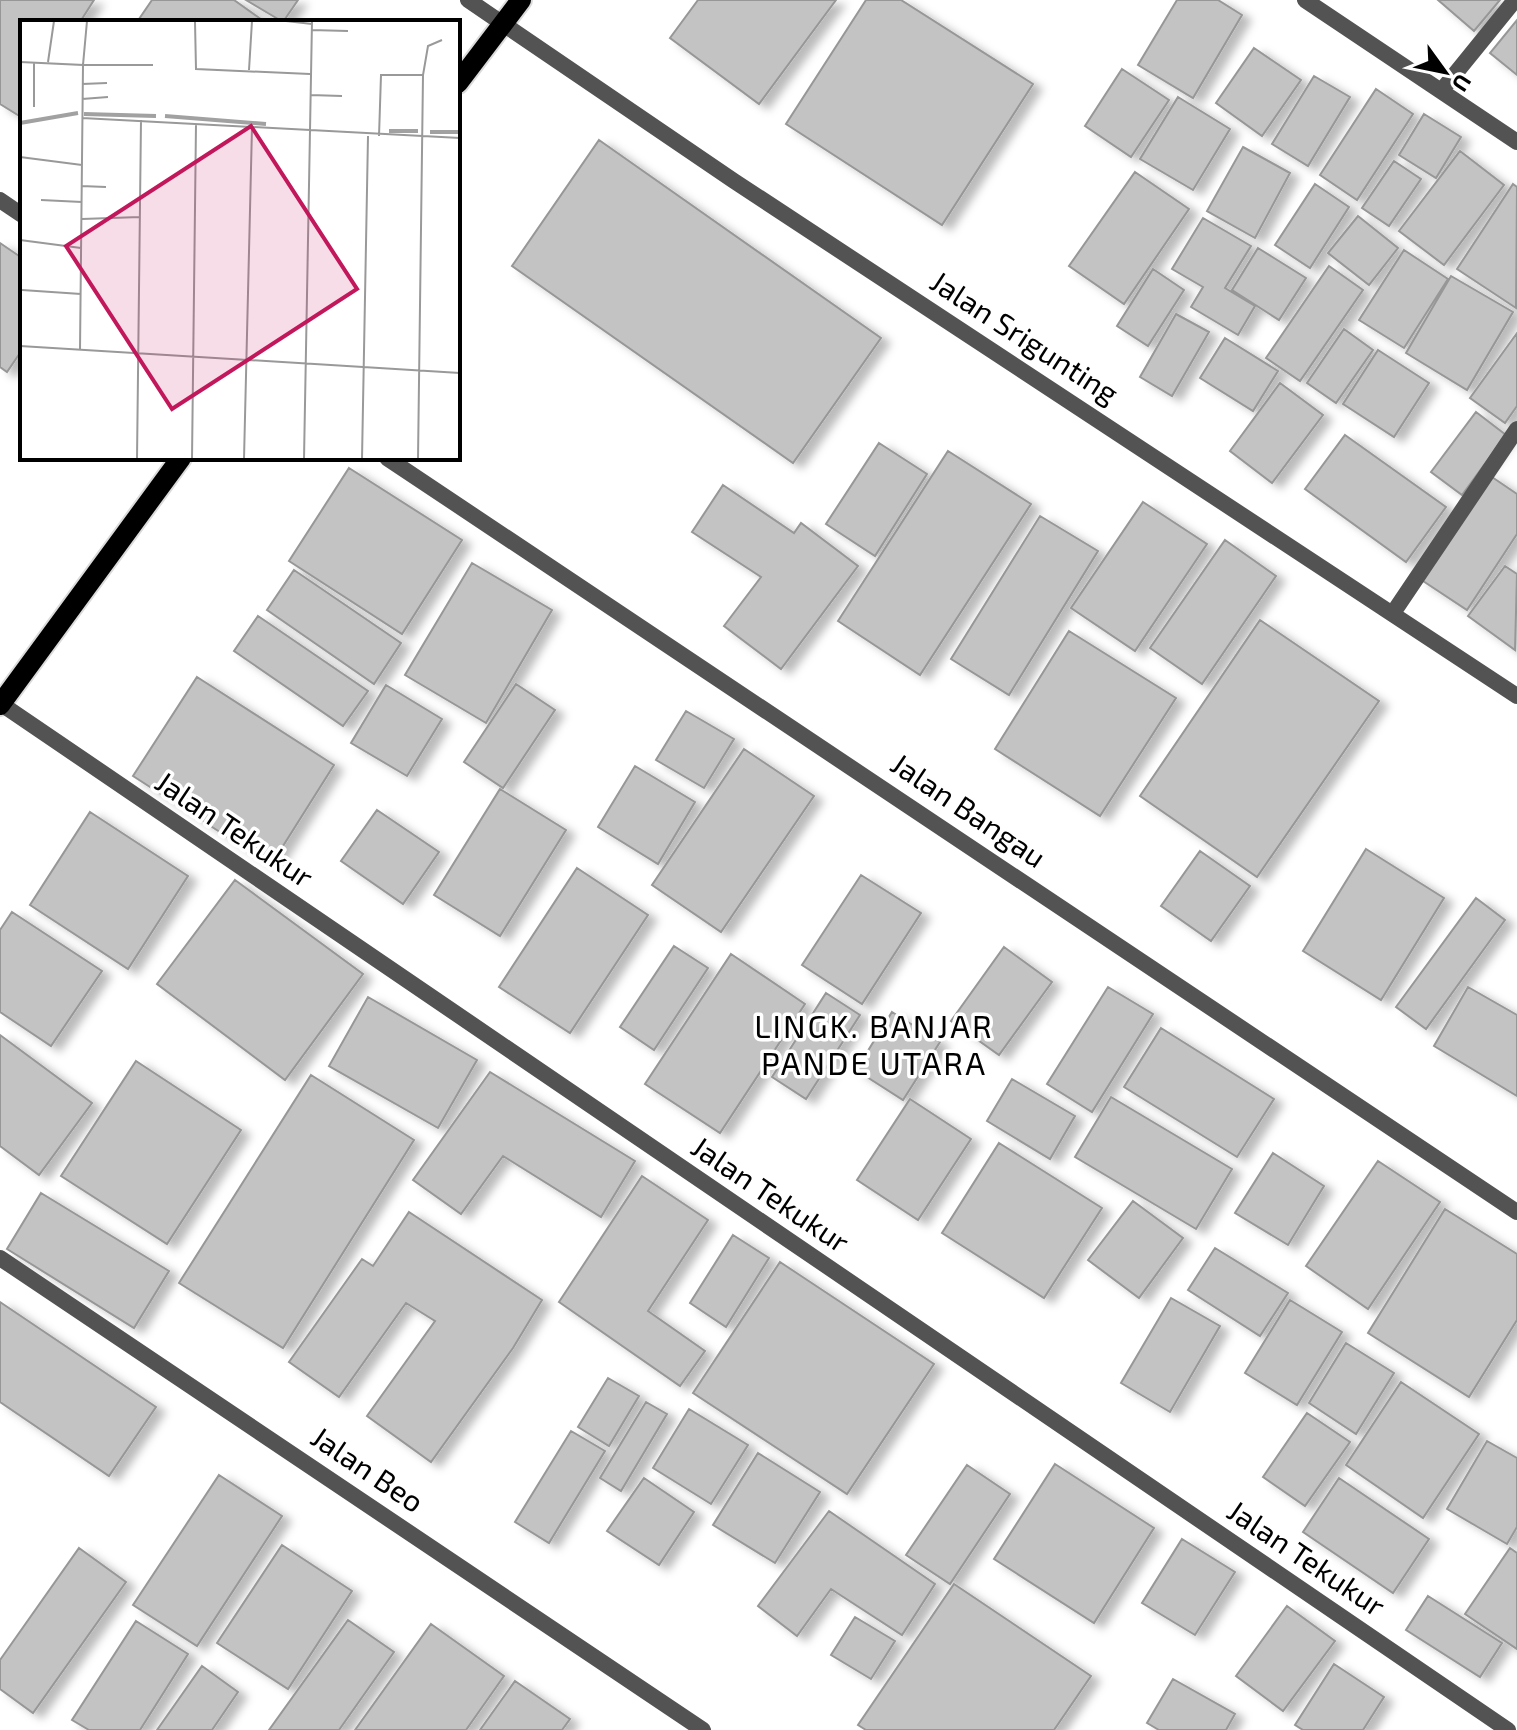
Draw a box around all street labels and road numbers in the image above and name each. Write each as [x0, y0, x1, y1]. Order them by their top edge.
street label: Jalan Srigunting [924, 262, 1126, 411]
street label: Jalan Bangau [885, 744, 1053, 874]
street label: Jalan Tekukur [149, 762, 321, 894]
street label: Jalan Tekukur [685, 1127, 857, 1259]
street label: Jalan Beo [305, 1418, 431, 1519]
street label: Jalan Tekukur [1221, 1491, 1393, 1623]

